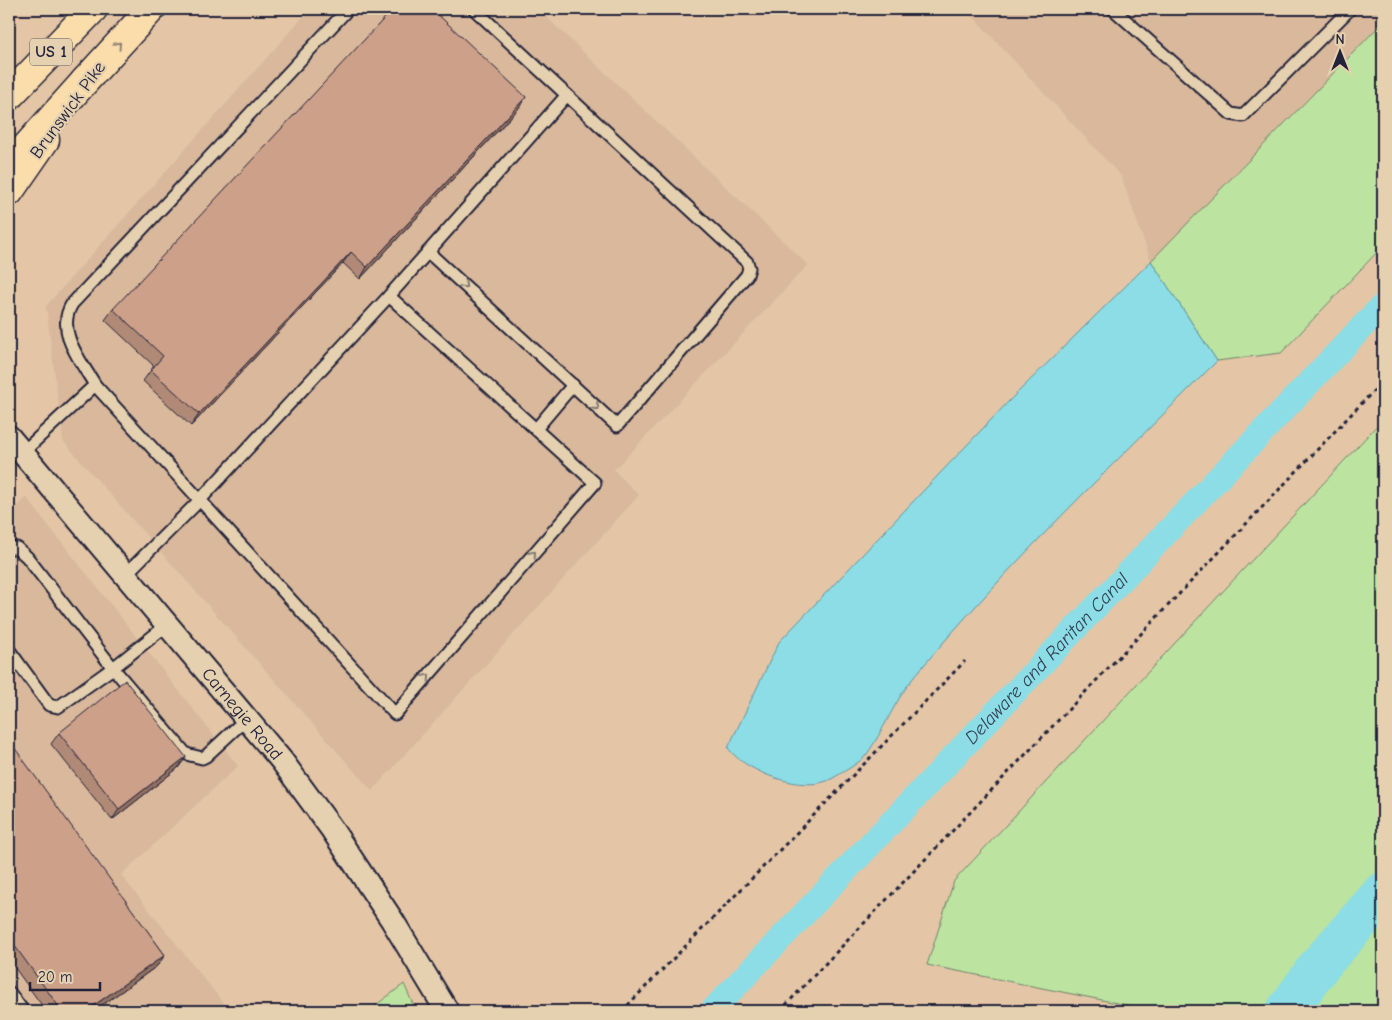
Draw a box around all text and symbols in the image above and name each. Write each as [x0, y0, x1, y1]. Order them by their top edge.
north arrow [1314, 28, 1364, 78]
text: N [1335, 31, 1345, 48]
road number: US 1 [30, 38, 72, 66]
one-way arrow [112, 41, 121, 50]
street label: Brunswick Pike [26, 57, 110, 163]
one-way arrow [458, 279, 467, 288]
one-way arrow [591, 401, 600, 410]
one-way arrow [528, 551, 537, 560]
water label: Delaware and Raritan Canal [961, 568, 1134, 749]
street label: Carnegie Road [197, 663, 287, 764]
one-way arrow [421, 674, 429, 683]
scale bar [30, 960, 100, 992]
text: 20 m [38, 968, 72, 986]

